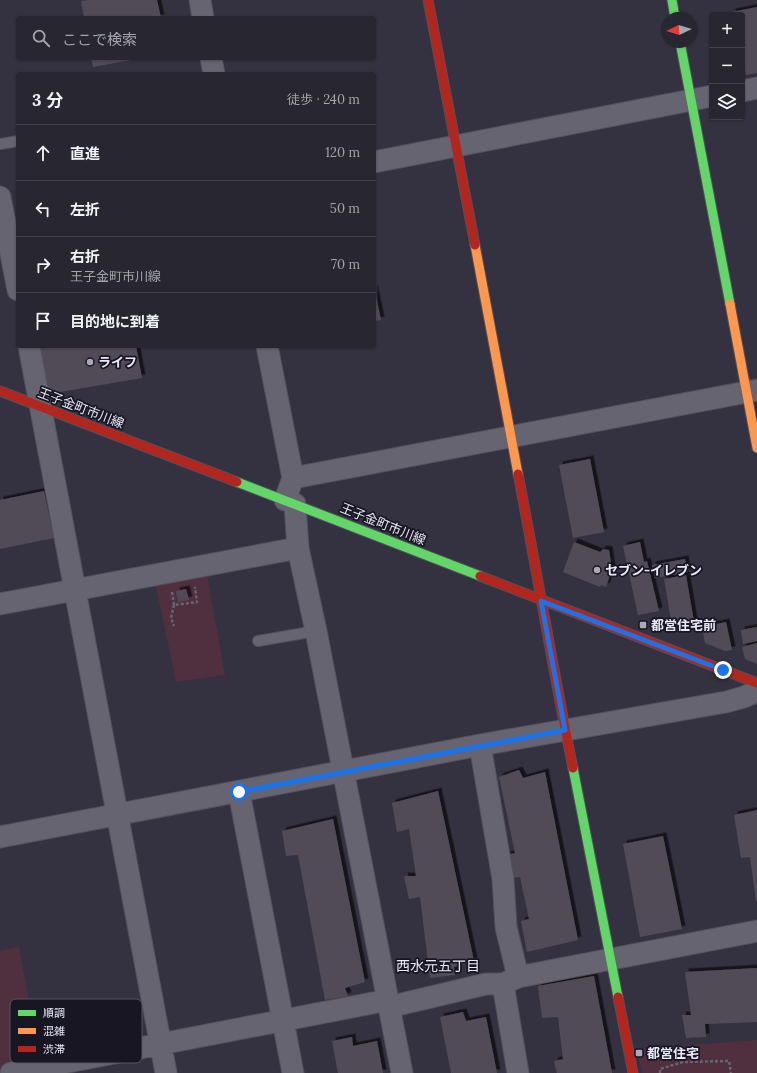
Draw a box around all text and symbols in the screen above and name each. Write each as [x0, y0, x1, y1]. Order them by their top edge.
north arrow [661, 12, 697, 48]
map controls [709, 12, 745, 120]
button: + [709, 12, 745, 48]
search box [16, 16, 376, 60]
icon: search [30, 27, 52, 49]
text: ここで検索 [62, 30, 137, 49]
button: − [709, 48, 745, 84]
button: layers [709, 84, 745, 120]
text: 3 分 [32, 89, 63, 111]
text: 徒歩 · 240 m [287, 91, 360, 108]
icon: ahead [32, 142, 54, 164]
text: 直進 [70, 144, 100, 163]
text: 120 m [325, 144, 360, 161]
icon: left [32, 198, 54, 220]
text: 左折 [70, 200, 100, 219]
text: 50 m [330, 200, 360, 217]
text: 右折 [70, 247, 100, 266]
icon: right [32, 254, 54, 276]
text: 70 m [331, 256, 360, 273]
text: 王子金町市川線 [70, 268, 161, 285]
icon: arrive [32, 310, 54, 332]
text: 目的地に到着 [70, 312, 160, 331]
place label: ライフ [98, 354, 137, 371]
marker: ライフ [85, 357, 95, 367]
street label: 王子金町市川線 [35, 384, 127, 432]
street label: 王子金町市川線 [338, 499, 428, 549]
place label: セブン-イレブン [605, 562, 702, 579]
marker: セブン-イレブン [592, 565, 602, 575]
place label: 都営住宅前 [651, 617, 716, 634]
marker: 都営住宅前 [638, 620, 648, 630]
route end [714, 661, 732, 679]
route start [230, 783, 248, 801]
district label: 西水元五丁目 [396, 957, 480, 975]
legend [10, 999, 142, 1063]
text: 順調 [43, 1006, 65, 1020]
text: 混雑 [43, 1024, 65, 1038]
text: 渋滞 [43, 1042, 65, 1056]
place label: 都営住宅 [647, 1045, 699, 1062]
marker: 都営住宅 [634, 1048, 644, 1058]

